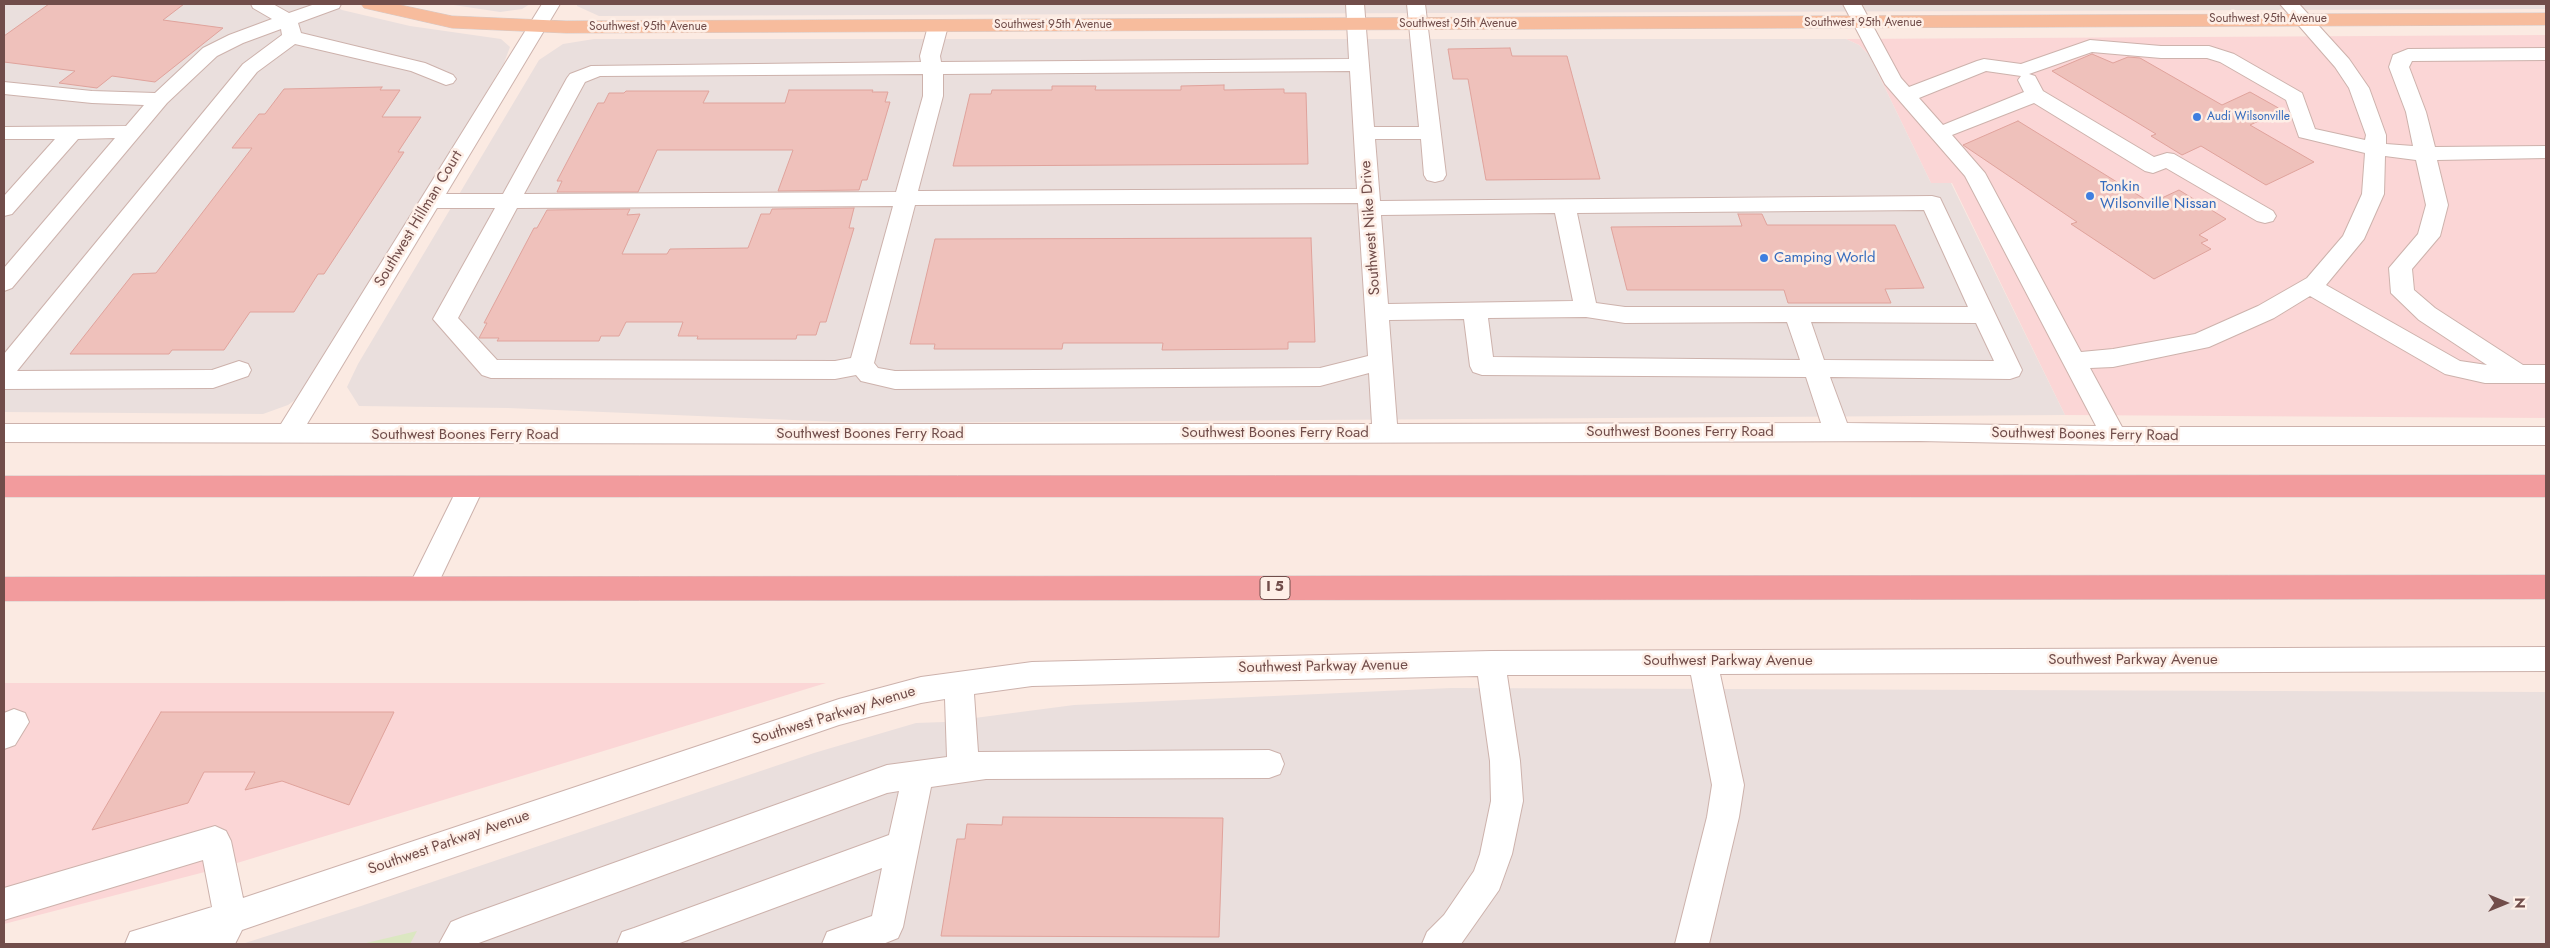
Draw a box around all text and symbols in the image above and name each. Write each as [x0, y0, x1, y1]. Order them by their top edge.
street label: Southwest 95th Avenue [2209, 12, 2327, 26]
street label: Southwest 95th Avenue [1804, 16, 1922, 30]
street label: Southwest 95th Avenue [1399, 17, 1517, 31]
street label: Southwest 95th Avenue [994, 18, 1112, 32]
street label: Southwest 95th Avenue [589, 20, 707, 34]
place label: Audi Wilsonville [2207, 110, 2290, 124]
marker: Audi Wilsonville [2191, 111, 2203, 123]
street label: Southwest Hillman Court [371, 148, 467, 290]
street label: Southwest Nike Drive [1357, 160, 1385, 296]
place label: Tonkin Wilsonville Nissan [2100, 178, 2217, 213]
marker: Tonkin Wilsonville Nissan [2084, 190, 2096, 202]
place label: Camping World [1774, 249, 1876, 267]
marker: Camping World [1758, 252, 1770, 264]
street label: Southwest Boones Ferry Road [1586, 423, 1774, 441]
street label: Southwest Boones Ferry Road [1181, 424, 1369, 442]
street label: Southwest Boones Ferry Road [1991, 424, 2179, 446]
street label: Southwest Boones Ferry Road [776, 425, 964, 443]
street label: Southwest Boones Ferry Road [371, 426, 559, 444]
road number: I 5 [1260, 576, 1290, 600]
street label: Southwest Parkway Avenue [2048, 651, 2218, 669]
street label: Southwest Parkway Avenue [1643, 652, 1813, 670]
street label: Southwest Parkway Avenue [1238, 657, 1408, 677]
street label: Southwest Parkway Avenue [750, 683, 918, 749]
street label: Southwest Parkway Avenue [366, 807, 532, 879]
north arrow [2480, 878, 2530, 928]
text: N [2510, 897, 2530, 909]

